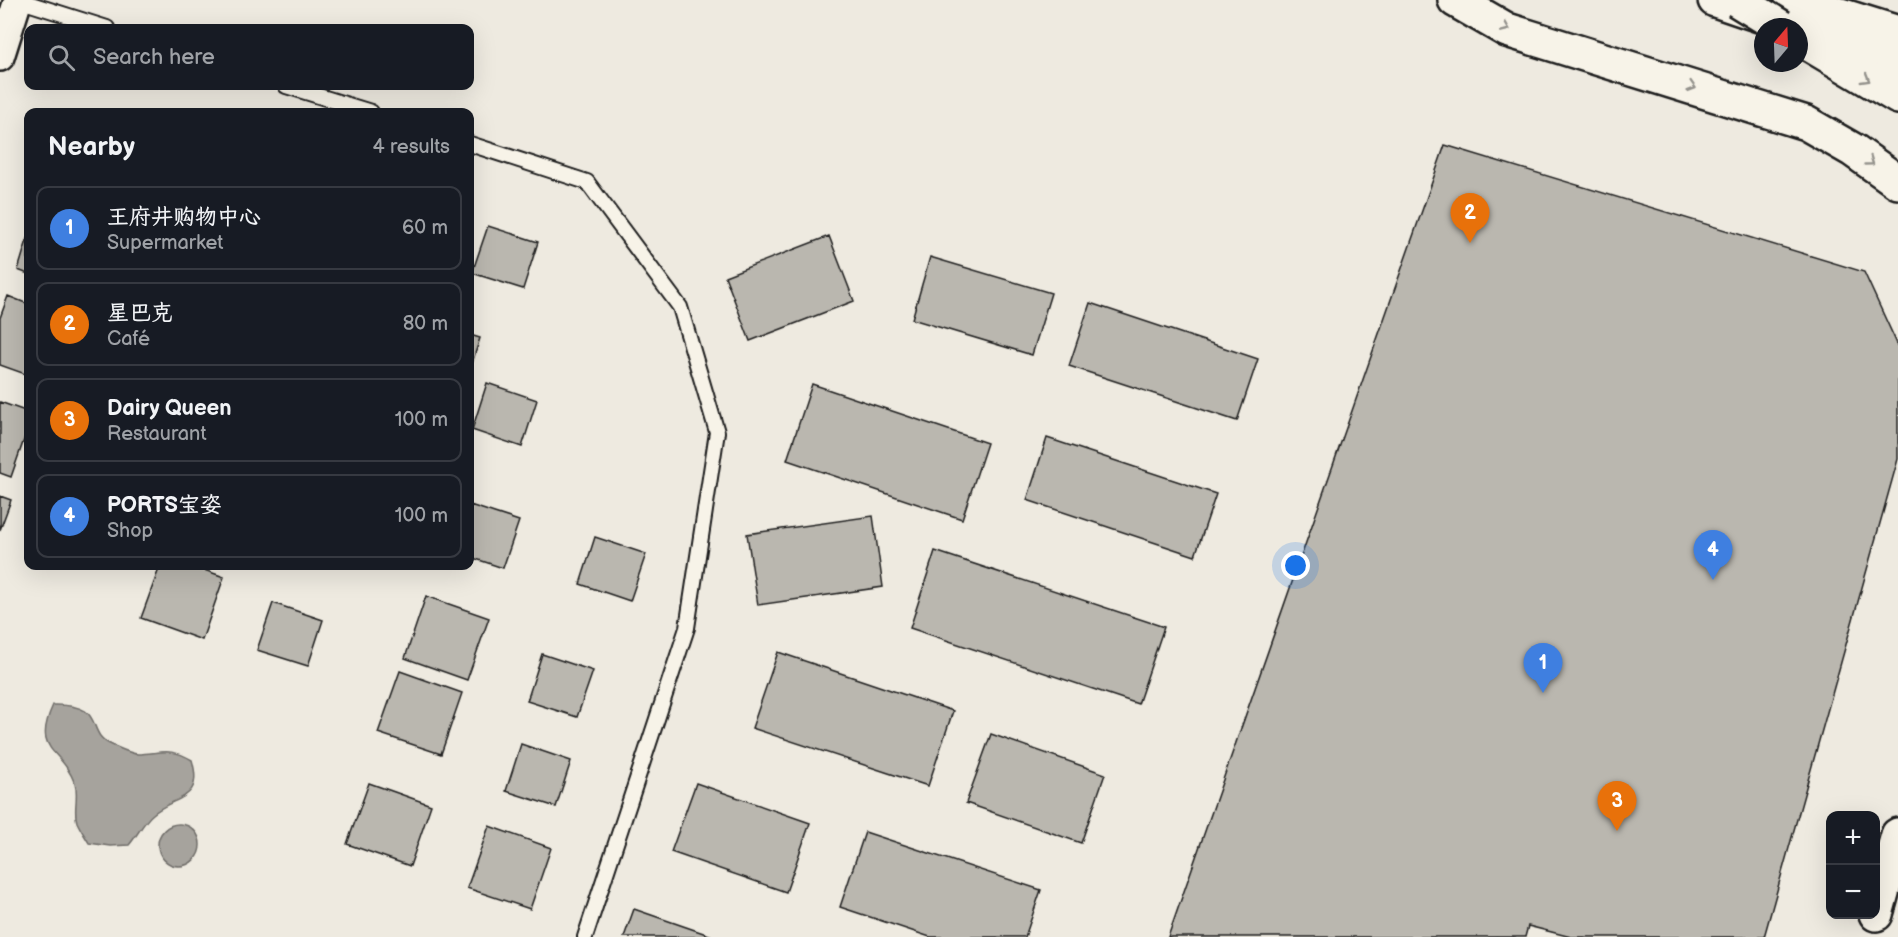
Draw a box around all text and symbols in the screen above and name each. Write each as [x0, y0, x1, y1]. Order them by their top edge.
north arrow [1754, 18, 1808, 72]
one-way arrow [1500, 21, 1511, 33]
search box [24, 24, 474, 90]
icon: search [45, 41, 78, 74]
text: Search here [93, 44, 215, 71]
one-way arrow [1860, 71, 1870, 83]
one-way arrow [1686, 80, 1697, 92]
text: Nearby [48, 132, 135, 163]
text: 4 results [372, 135, 450, 159]
one-way arrow [1864, 155, 1875, 166]
pin: 2 [1450, 194, 1490, 243]
text: 王府井购物中心 [107, 204, 261, 231]
text: 1 [65, 216, 74, 240]
text: 60 m [402, 216, 448, 240]
text: Supermarket [107, 231, 223, 255]
text: 星巴克 [107, 300, 173, 327]
text: 2 [64, 312, 75, 336]
text: 80 m [403, 312, 448, 336]
text: Café [107, 327, 150, 351]
text: Dairy Queen [107, 395, 231, 422]
text: 3 [64, 408, 75, 432]
text: 100 m [395, 408, 448, 432]
text: Restaurant [107, 422, 207, 446]
text: PORTS宝姿 [107, 492, 222, 519]
text: 4 [64, 504, 75, 528]
text: 100 m [395, 504, 448, 528]
text: Shop [107, 519, 153, 543]
pin: 4 [1694, 530, 1732, 580]
your location [1281, 551, 1310, 580]
pin: 1 [1524, 644, 1562, 693]
pin: 3 [1598, 782, 1636, 831]
map controls [1826, 811, 1880, 919]
button: + [1826, 811, 1880, 865]
button: − [1826, 865, 1880, 919]

